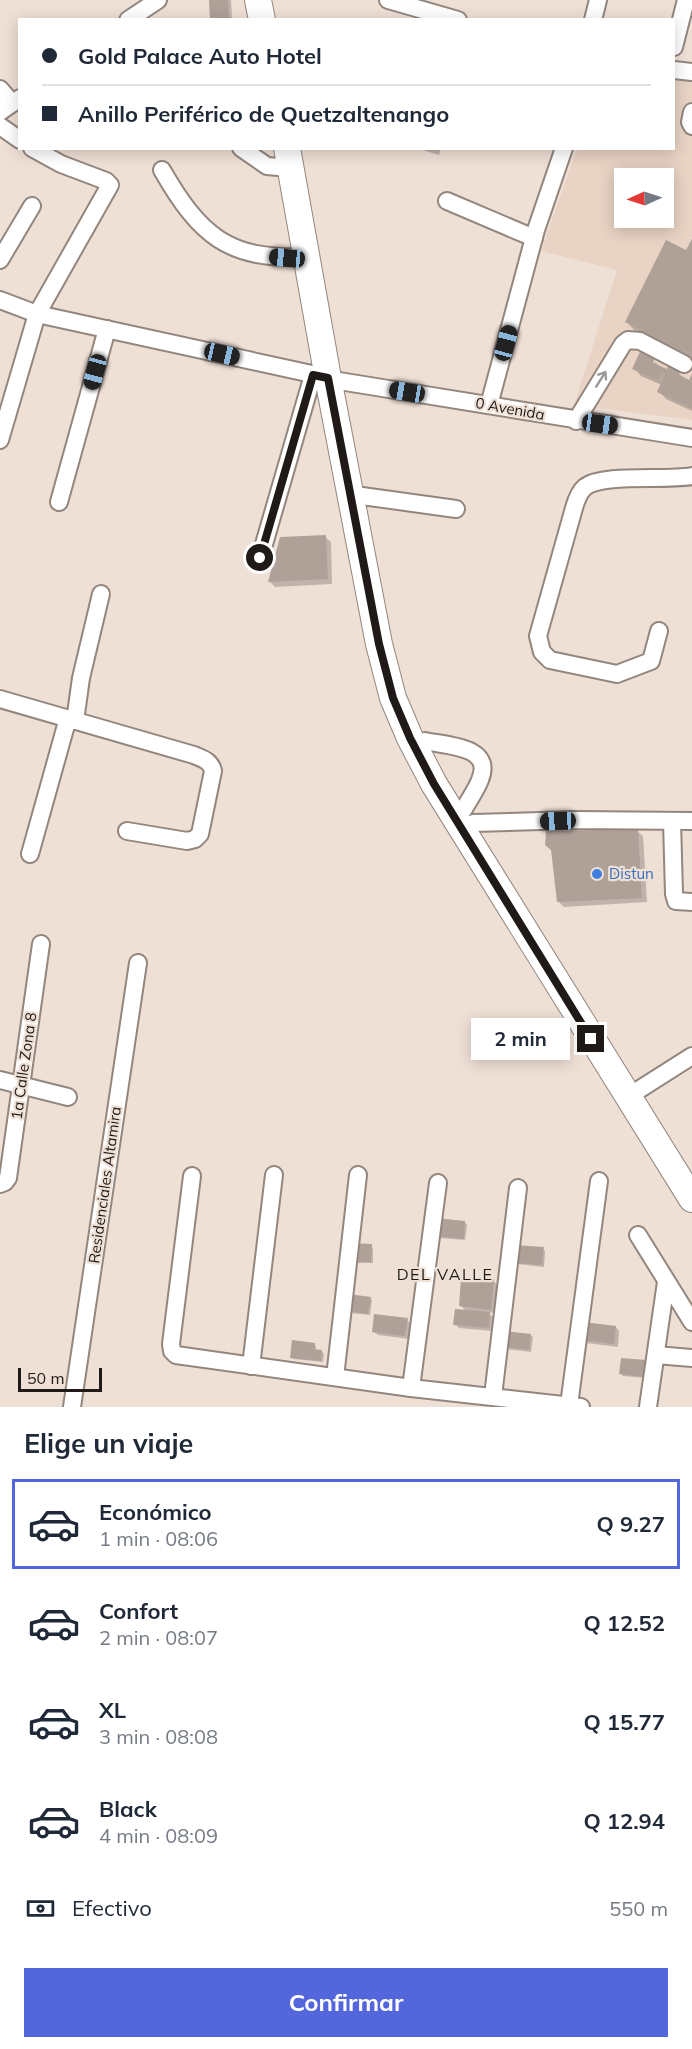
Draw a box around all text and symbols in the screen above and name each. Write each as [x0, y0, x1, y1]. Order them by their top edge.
text: Gold Palace Auto Hotel [78, 42, 322, 70]
text: Anillo Periférico de Quetzaltenango [78, 100, 449, 128]
north arrow [614, 168, 674, 228]
map controls [614, 168, 674, 228]
car [268, 247, 306, 269]
car [493, 323, 519, 363]
car [202, 341, 242, 367]
car [82, 352, 108, 392]
one-way arrow [595, 371, 607, 388]
car [388, 380, 426, 404]
street label: 0 Avenida [474, 393, 546, 424]
car [581, 413, 619, 435]
route start [246, 544, 273, 571]
car [540, 811, 576, 831]
place label: Distun [609, 864, 654, 883]
marker: Distun [590, 867, 604, 881]
street label: 1a Calle Zona 8 [7, 1011, 40, 1121]
callout: 2 min [471, 1018, 570, 1060]
route end [577, 1025, 604, 1052]
text: 2 min [494, 1026, 547, 1051]
street label: Residenciales Altamira [84, 1105, 125, 1265]
district label: DEL VALLE [397, 1264, 493, 1284]
scale bar [18, 1365, 102, 1392]
text: 50 m [27, 1368, 64, 1388]
text: Elige un viaje [24, 1426, 193, 1460]
icon: car [27, 1497, 81, 1551]
text: Económico [99, 1498, 212, 1526]
text: Q 9.27 [597, 1510, 665, 1538]
text: 1 min · 08:06 [99, 1526, 218, 1551]
icon: car [27, 1596, 81, 1650]
text: Confort [99, 1597, 178, 1625]
text: Q 12.52 [583, 1609, 665, 1637]
text: 2 min · 08:07 [99, 1625, 218, 1650]
icon: car [27, 1695, 81, 1749]
text: XL [99, 1696, 126, 1724]
text: Q 15.77 [583, 1708, 665, 1736]
text: 3 min · 08:08 [99, 1724, 218, 1749]
icon: car [27, 1794, 81, 1848]
text: Black [99, 1795, 157, 1823]
text: Q 12.94 [583, 1807, 665, 1835]
text: 4 min · 08:09 [99, 1823, 218, 1848]
icon: cash [24, 1892, 57, 1925]
text: Efectivo [72, 1894, 152, 1922]
text: 550 m [609, 1896, 668, 1921]
button: Confirmar [24, 1968, 668, 2037]

